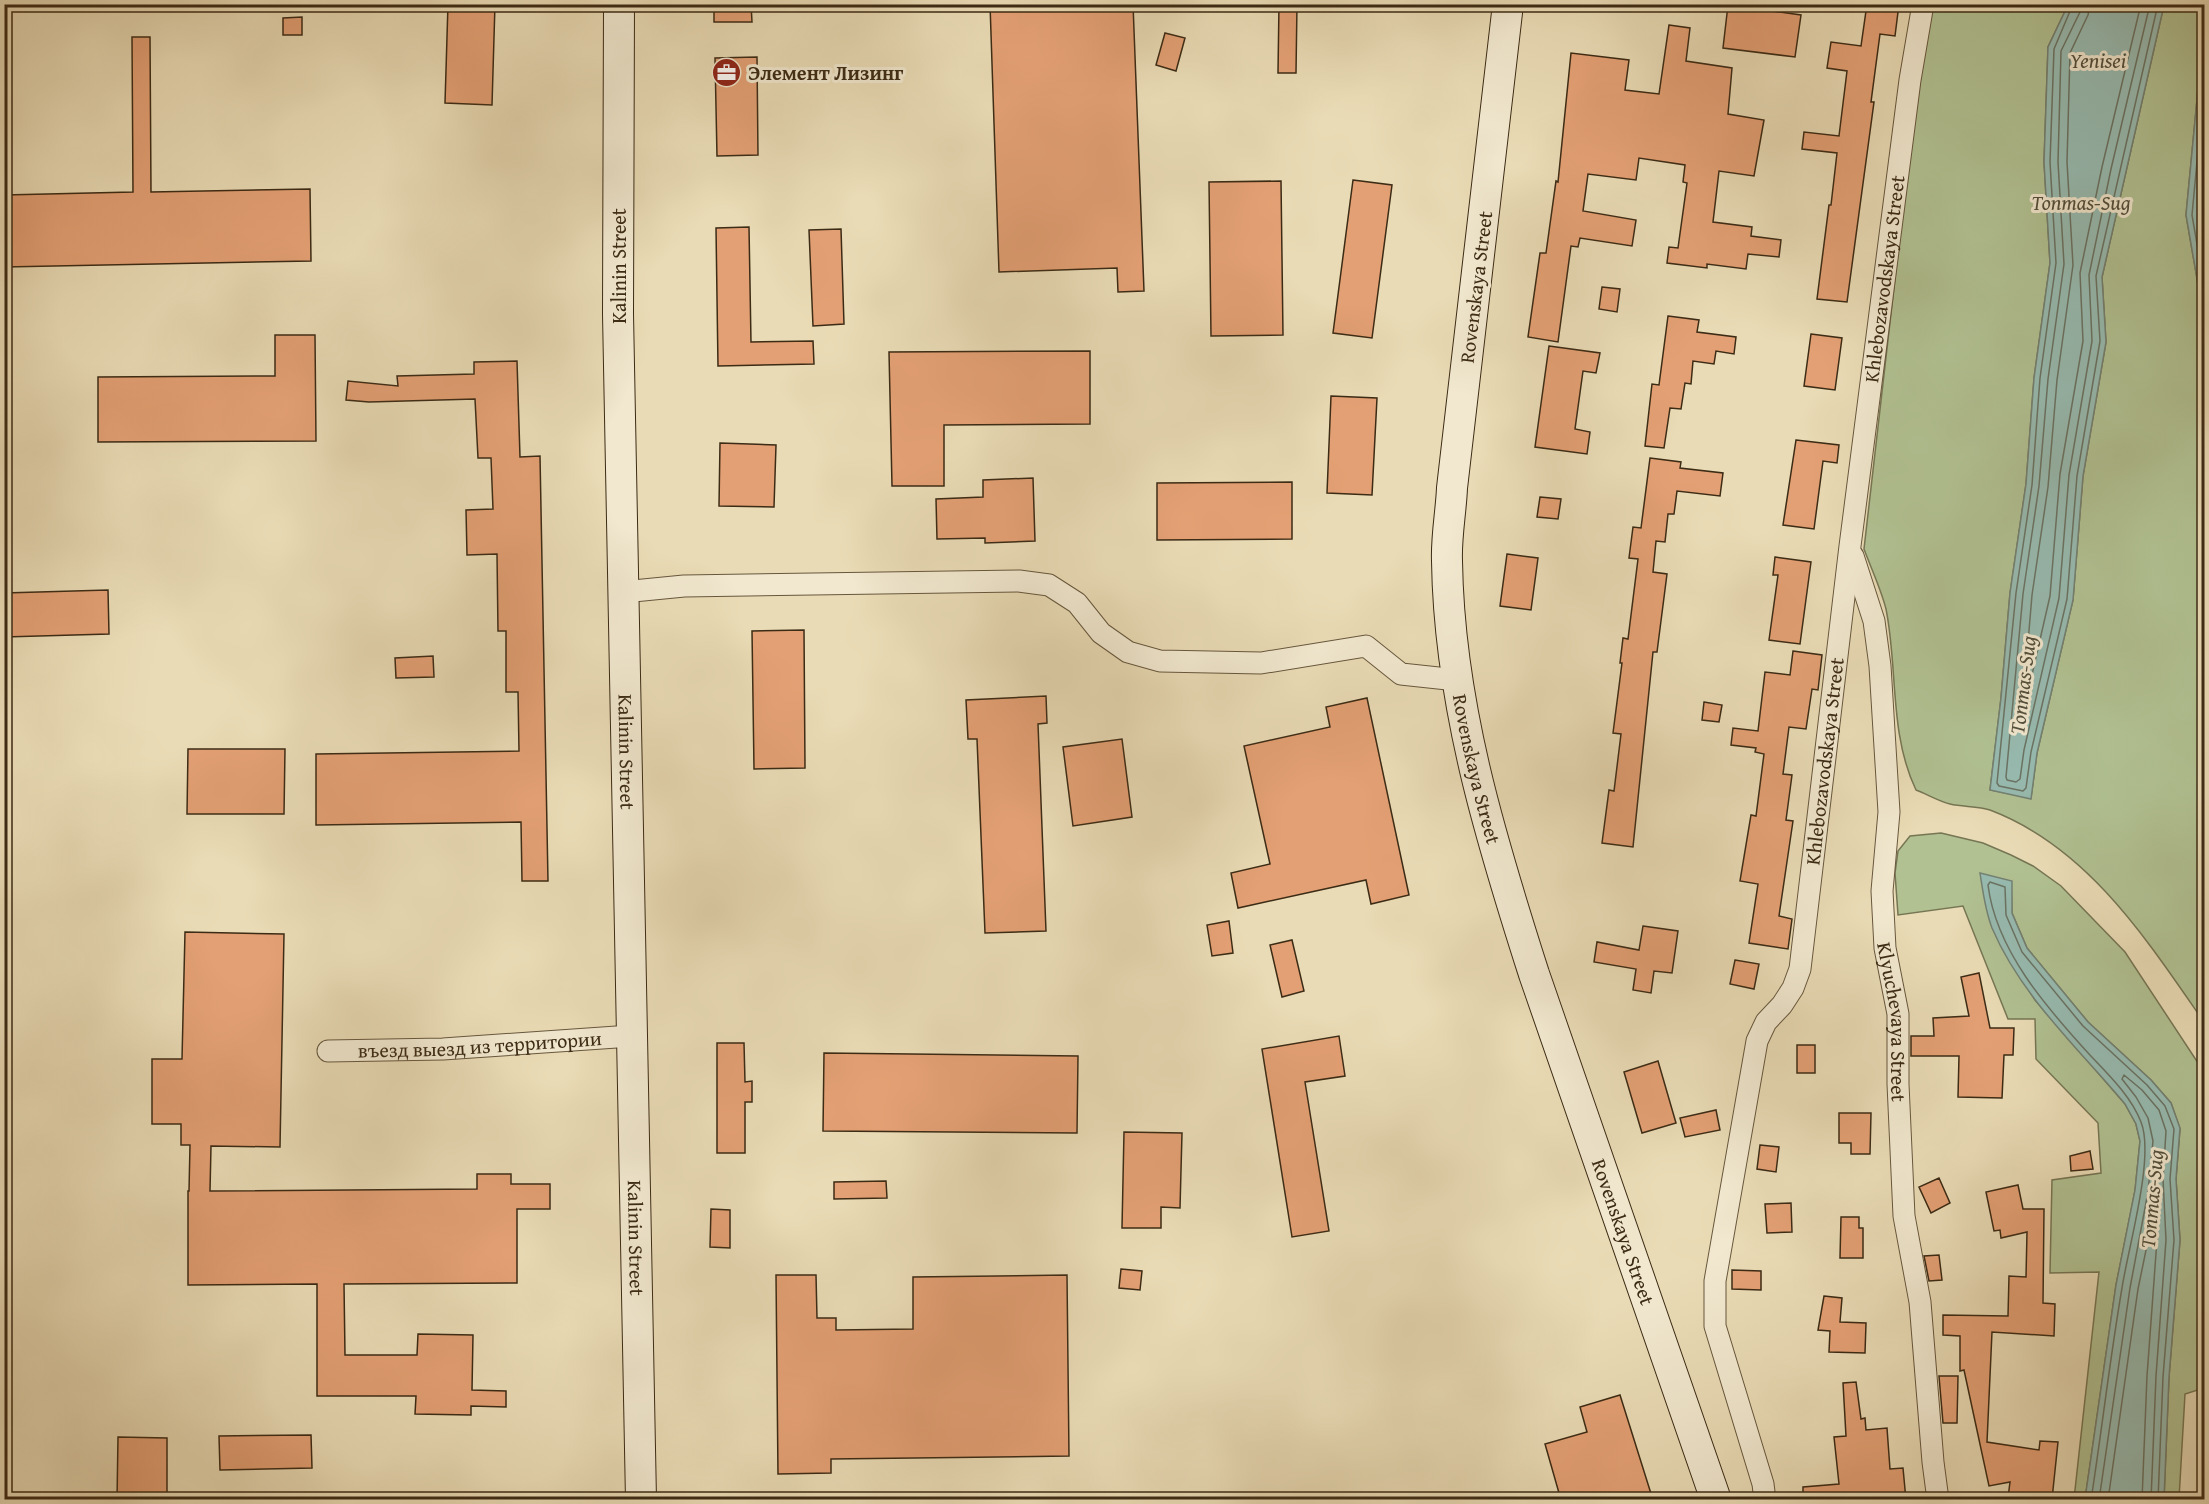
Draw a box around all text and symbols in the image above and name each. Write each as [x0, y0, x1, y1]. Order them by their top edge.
water label: Yenisei [2070, 45, 2127, 76]
office icon: Элемент Лизинг [711, 57, 743, 89]
place label: Элемент Лизинг [748, 58, 903, 87]
street label: Khlebozavodskaya Street [1856, 173, 1912, 384]
water label: Tonmas-Sug [2031, 187, 2131, 218]
street label: Kalinin Street [604, 208, 633, 324]
street label: Rovenskaya Street [1452, 209, 1499, 365]
water label: Tonmas-Sug [2001, 633, 2044, 736]
street label: Khlebozavodskaya Street [1797, 656, 1851, 867]
street label: Rovenskaya Street [1446, 692, 1508, 847]
street label: Kalinin Street [611, 694, 643, 810]
street label: Klyuchevaya Street [1870, 940, 1914, 1102]
street label: въезд выезд из территории [358, 1023, 603, 1064]
water label: Tonmas-Sug [2132, 1148, 2171, 1250]
street label: Rovenskaya Street [1585, 1155, 1662, 1309]
street label: Kalinin Street [621, 1180, 652, 1296]

